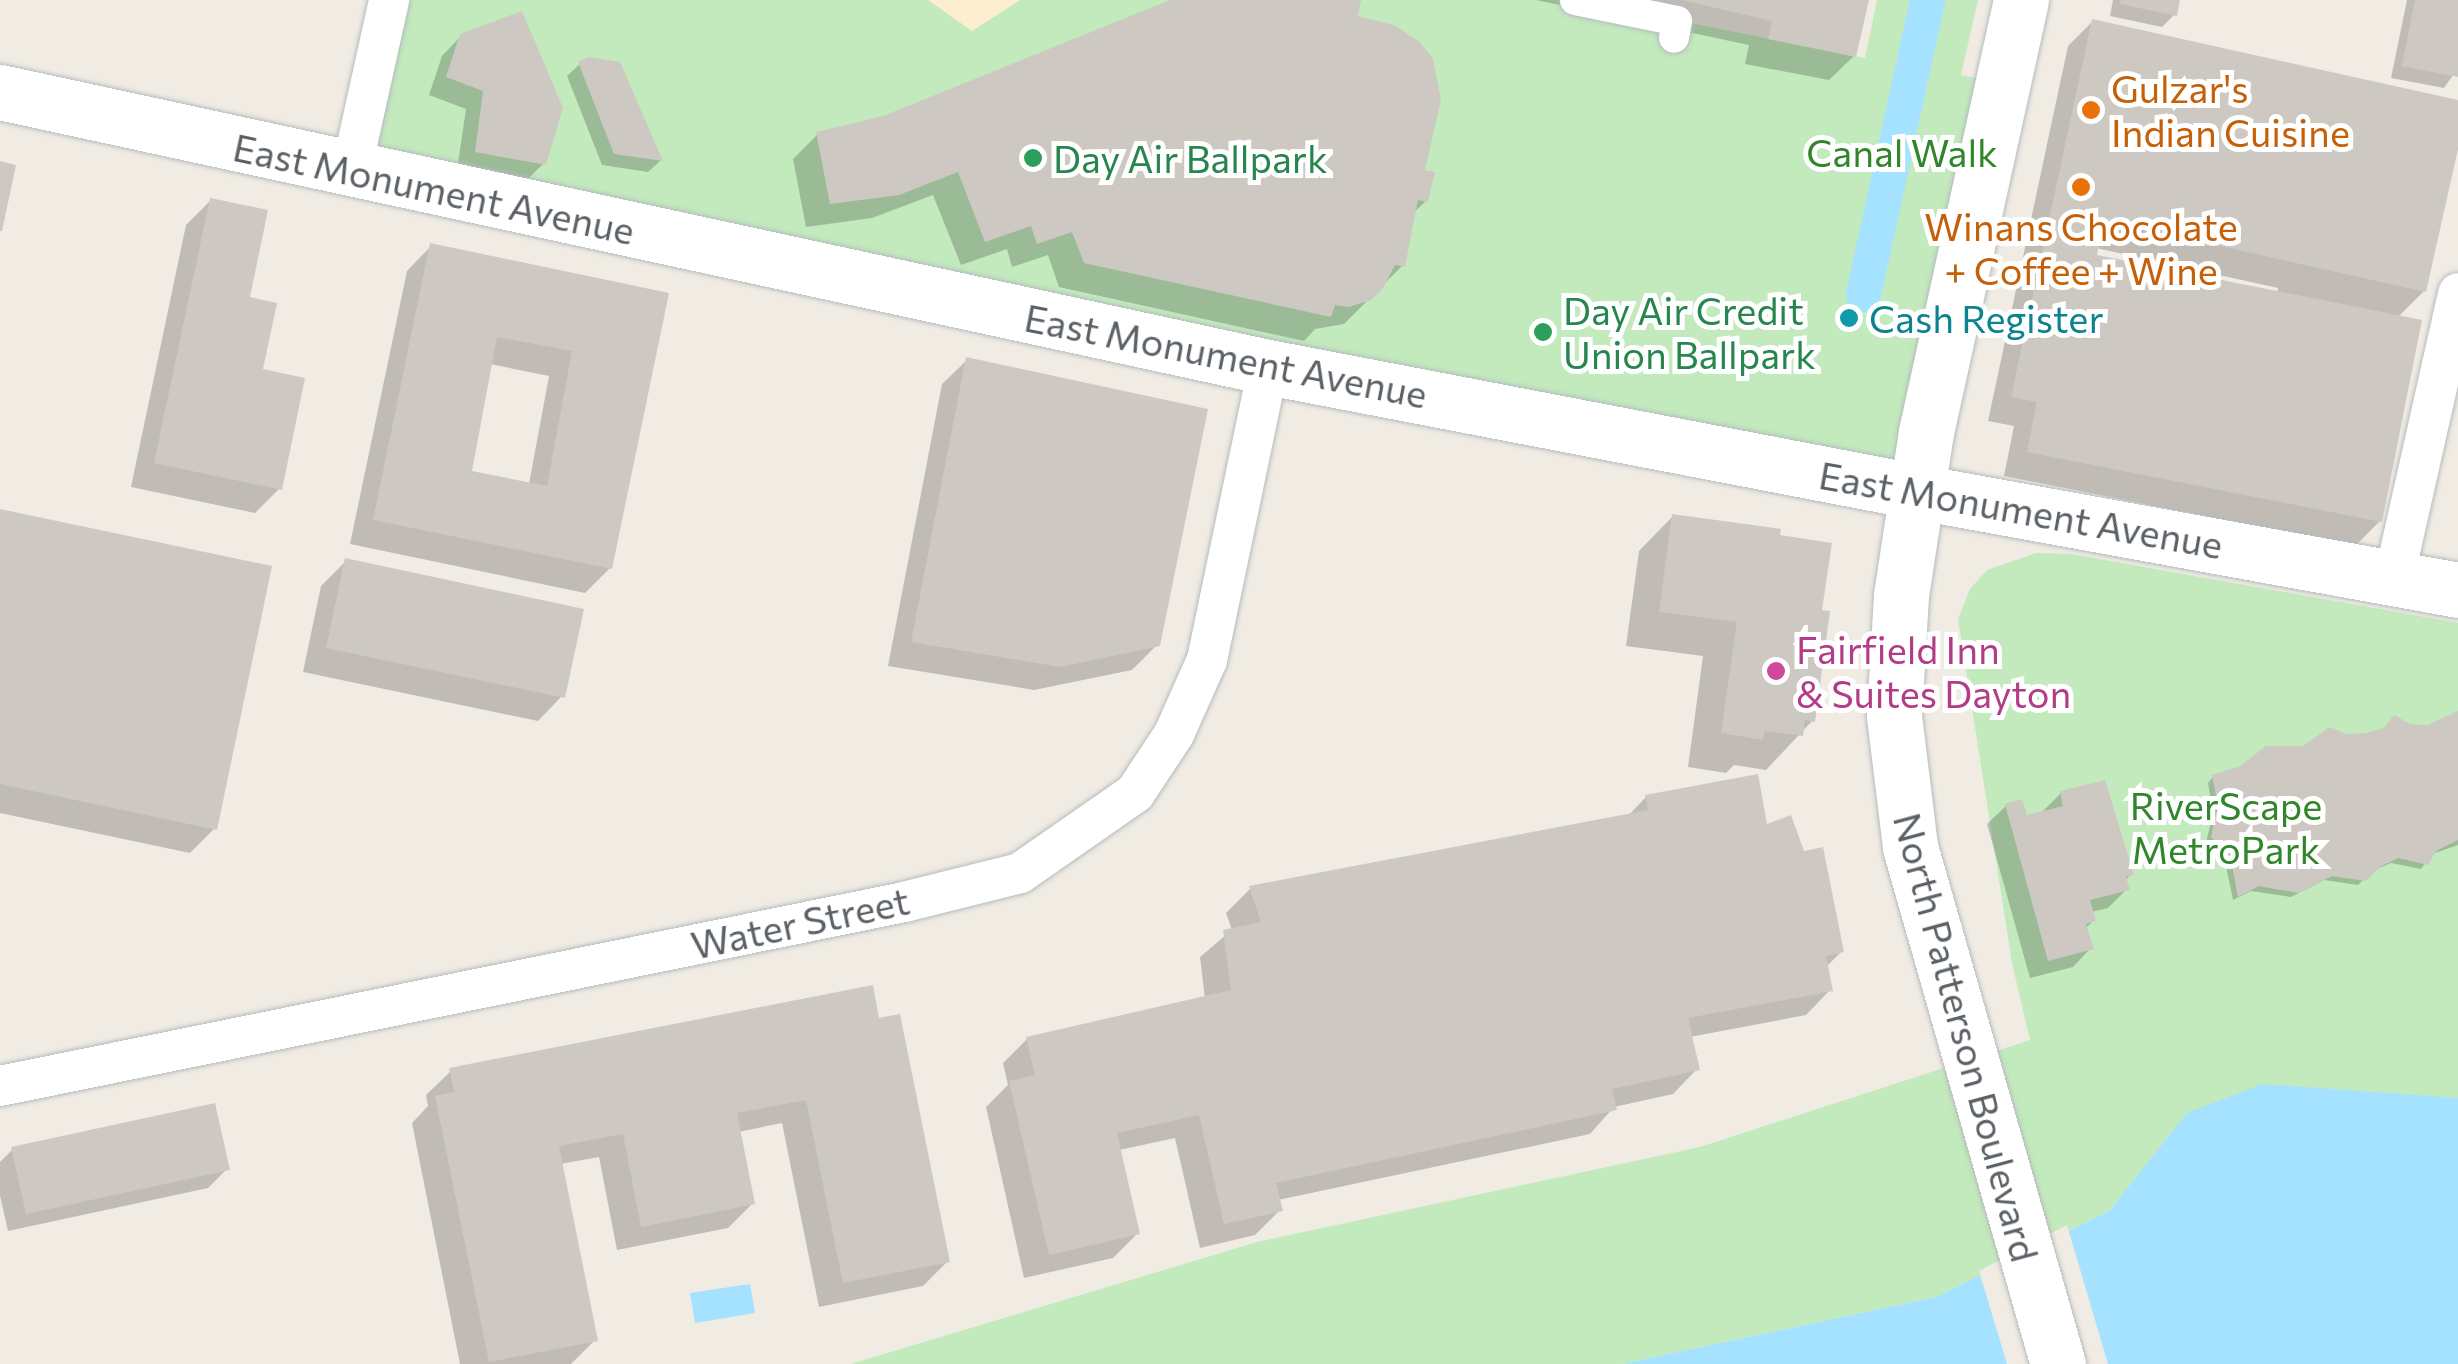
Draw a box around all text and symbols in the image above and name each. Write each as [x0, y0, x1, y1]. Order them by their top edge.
place label: Gulzar's Indian Cuisine [2111, 65, 2350, 154]
marker: Gulzar's Indian Cuisine [2080, 99, 2102, 121]
street label: East Monument Avenue [229, 123, 639, 253]
park label: Canal Walk [1806, 129, 1998, 175]
place label: Day Air Ballpark [1053, 135, 1328, 181]
marker: Day Air Ballpark [1022, 147, 1044, 169]
marker: Winans Chocolate + Coffee + Wine [2070, 176, 2092, 198]
place label: Winans Chocolate + Coffee + Wine [1924, 203, 2238, 292]
place label: Day Air Credit Union Ballpark [1563, 287, 1816, 376]
street label: East Monument Avenue [1021, 294, 1431, 416]
place label: Cash Register [1869, 295, 2104, 341]
marker: Cash Register [1838, 307, 1860, 329]
marker: Day Air Credit Union Ballpark [1532, 321, 1554, 343]
street label: East Monument Avenue [1816, 451, 2226, 567]
place label: Fairfield Inn & Suites Dayton [1796, 626, 2071, 716]
marker: Fairfield Inn & Suites Dayton [1765, 660, 1787, 682]
park label: RiverScape MetroPark [2130, 782, 2322, 872]
street label: North Patterson Boulevard [1885, 808, 2049, 1266]
street label: Water Street [687, 877, 913, 967]

